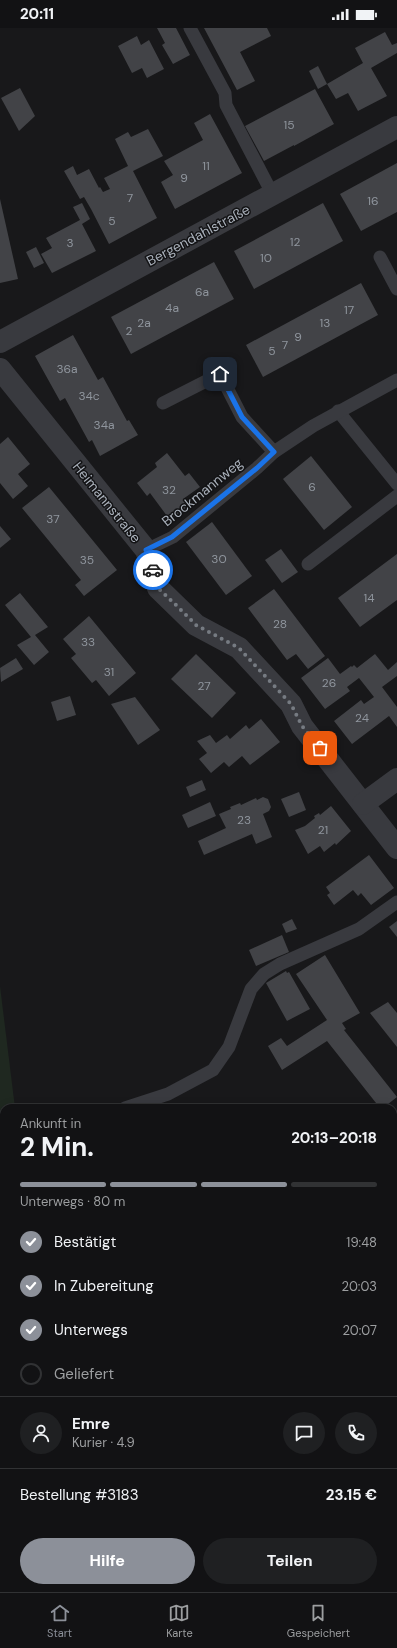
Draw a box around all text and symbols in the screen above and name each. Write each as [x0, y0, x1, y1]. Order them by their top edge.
text: 20:11 [20, 4, 54, 24]
house number: 15 [283, 117, 295, 133]
house number: 11 [202, 158, 210, 174]
house number: 9 [180, 170, 188, 186]
house number: 7 [127, 190, 133, 206]
house number: 16 [367, 193, 379, 209]
street label: Bergendahlstraße [143, 200, 253, 270]
house number: 5 [108, 213, 116, 229]
house number: 12 [290, 234, 300, 250]
house number: 3 [66, 235, 74, 251]
house number: 10 [260, 250, 272, 266]
house number: 6a [195, 284, 209, 300]
house number: 4a [165, 300, 179, 316]
house number: 17 [344, 302, 354, 318]
house number: 2a [137, 315, 151, 331]
house number: 13 [320, 315, 330, 331]
house number: 2 [126, 323, 133, 339]
house number: 9 [294, 329, 302, 345]
house number: 7 [282, 337, 288, 353]
house number: 5 [268, 343, 276, 359]
pin [203, 357, 237, 391]
house number: 36a [56, 361, 78, 377]
icon: home [209, 363, 231, 385]
house number: 34c [78, 388, 100, 404]
house number: 34a [94, 417, 114, 433]
street label: Brockmannweg [158, 454, 246, 530]
street label: Heimannstraße [69, 458, 145, 546]
house number: 6 [308, 479, 316, 495]
house number: 32 [162, 482, 176, 498]
house number: 37 [46, 511, 60, 527]
courier [133, 550, 173, 590]
house number: 30 [211, 551, 227, 567]
house number: 35 [80, 552, 94, 568]
icon: car [142, 559, 164, 581]
house number: 14 [363, 590, 375, 606]
house number: 28 [273, 616, 287, 632]
house number: 33 [81, 634, 95, 650]
house number: 31 [104, 664, 114, 680]
house number: 26 [322, 675, 336, 691]
house number: 27 [197, 678, 211, 694]
house number: 24 [355, 710, 369, 726]
pin [303, 731, 337, 765]
icon: bag [309, 737, 331, 759]
house number: 23 [237, 812, 251, 828]
house number: 21 [318, 822, 328, 838]
text: Ankunft in [20, 1115, 81, 1132]
text: 20:13–20:18 [291, 1128, 377, 1148]
text: 2 Min. [20, 1130, 94, 1164]
text: Unterwegs · 80 m [20, 1193, 125, 1210]
icon: check [20, 1231, 42, 1253]
text: Bestätigt [54, 1232, 116, 1252]
text: 19:48 [346, 1234, 377, 1251]
icon: check [20, 1275, 42, 1297]
text: In Zubereitung [54, 1276, 154, 1296]
text: 20:03 [342, 1278, 377, 1295]
icon: check [20, 1319, 42, 1341]
text: Unterwegs [54, 1320, 128, 1340]
text: 20:07 [342, 1322, 377, 1339]
text: Geliefert [54, 1364, 114, 1384]
button: person [20, 1412, 62, 1454]
button: chat [283, 1412, 325, 1454]
button: phone [335, 1412, 377, 1454]
text: Emre [72, 1414, 110, 1434]
text: Kurier · 4.9 [72, 1434, 135, 1451]
text: Bestellung #3183 [20, 1485, 139, 1505]
text: 23.15 € [326, 1485, 377, 1505]
button: Hilfe [20, 1538, 195, 1584]
button: Teilen [203, 1538, 377, 1584]
tab: Start [47, 1602, 72, 1640]
tab: Karte [166, 1602, 193, 1640]
tab: Gespeichert [287, 1602, 350, 1640]

